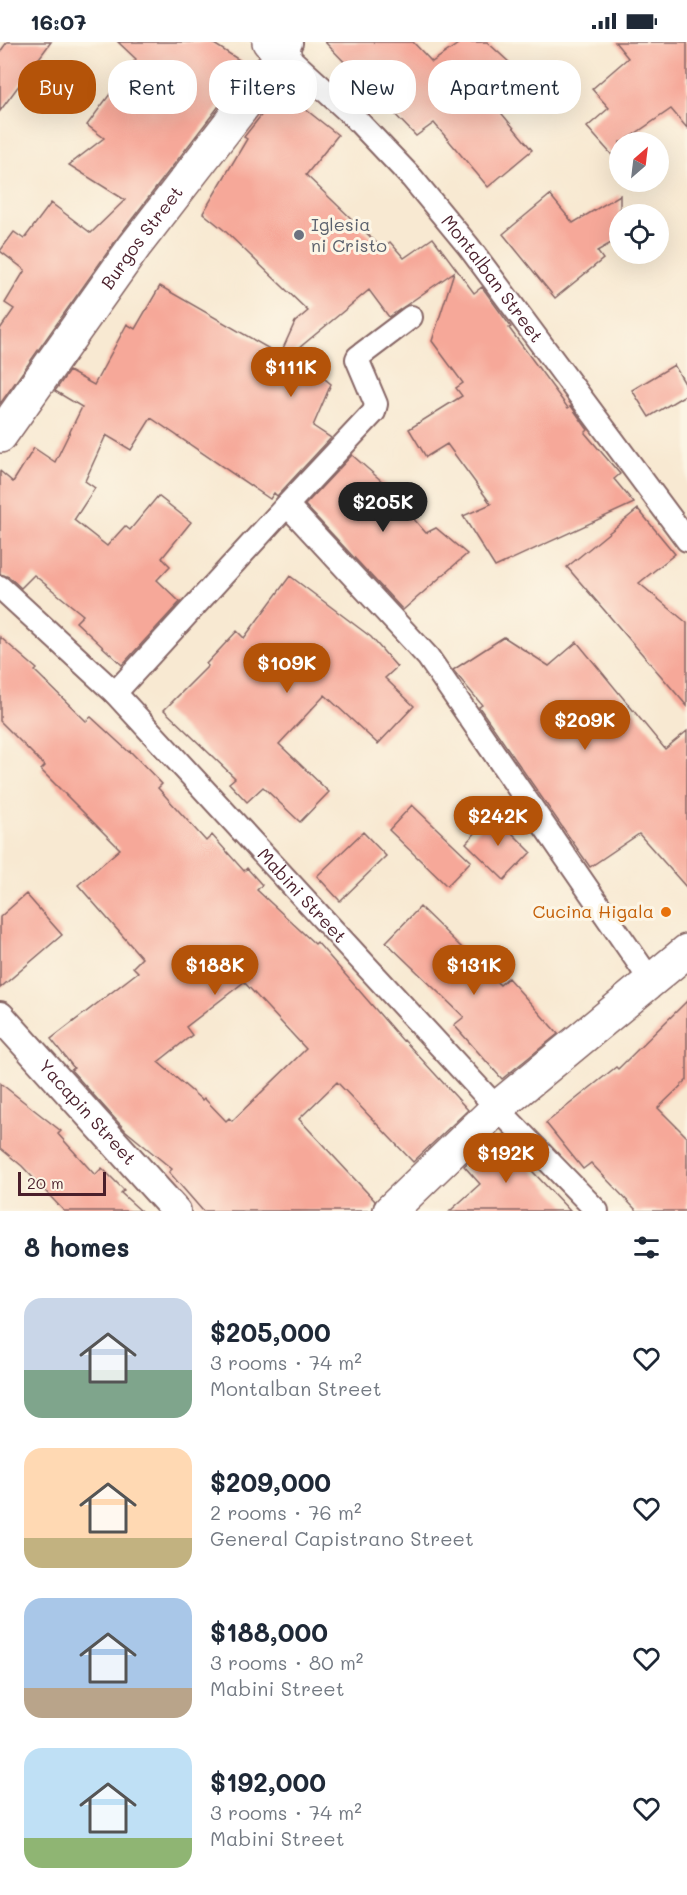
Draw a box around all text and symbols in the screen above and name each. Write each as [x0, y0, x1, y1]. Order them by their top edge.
text: 16:07 [30, 7, 86, 36]
chip: Buy [18, 60, 96, 114]
chip: Rent [108, 60, 197, 114]
chip: Filters [209, 60, 317, 114]
chip: New [329, 60, 416, 114]
chip: Apartment [428, 60, 581, 114]
north arrow [609, 132, 669, 192]
map controls [609, 132, 669, 264]
street label: Burgos Street [95, 181, 188, 294]
button: locate [609, 204, 669, 264]
street label: Montalban Street [436, 209, 549, 347]
place label: Iglesia ni Cristo [311, 212, 387, 257]
marker: Iglesia ni Cristo [292, 228, 306, 242]
pin: $111K [249, 347, 333, 398]
text: $111K [265, 353, 317, 379]
pin: $205K [341, 482, 425, 533]
text: $205K [352, 488, 414, 514]
pin: $109K [245, 643, 329, 694]
text: $109K [257, 649, 317, 675]
pin: $209K [543, 700, 627, 751]
text: $209K [554, 706, 616, 732]
pin: $242K [456, 796, 540, 847]
text: $242K [468, 802, 528, 828]
street label: Mabini Street [253, 842, 352, 948]
place label: Cucina Higala [533, 899, 654, 923]
marker: Cucina Higala [659, 905, 673, 919]
pin: $188K [173, 945, 257, 996]
pin: $131K [432, 945, 516, 996]
text: $188K [185, 951, 245, 977]
text: $131K [446, 951, 502, 977]
street label: Yacapin Street [34, 1054, 142, 1170]
pin: $192K [464, 1133, 548, 1184]
text: $192K [477, 1139, 535, 1165]
scale bar [18, 1169, 106, 1196]
text: 20 m [27, 1172, 64, 1193]
text: 8 homes [24, 1230, 130, 1264]
icon: filters [630, 1231, 663, 1264]
text: $205,000 [210, 1315, 331, 1349]
icon: home [72, 1322, 144, 1394]
icon: heart [630, 1342, 663, 1375]
text: 3 rooms · 74 m² [210, 1349, 362, 1375]
text: Montalban Street [210, 1375, 382, 1401]
text: $209,000 [210, 1465, 331, 1499]
icon: home [72, 1472, 144, 1544]
icon: heart [630, 1492, 663, 1525]
text: 2 rooms · 76 m² [210, 1499, 362, 1525]
text: General Capistrano Street [210, 1525, 474, 1551]
text: $188,000 [210, 1615, 328, 1649]
icon: home [72, 1622, 144, 1694]
icon: heart [630, 1642, 663, 1675]
text: 3 rooms · 80 m² [210, 1649, 363, 1675]
text: Mabini Street [210, 1675, 345, 1701]
text: $192,000 [210, 1765, 326, 1799]
icon: home [72, 1772, 144, 1844]
icon: heart [630, 1792, 663, 1825]
text: 3 rooms · 74 m² [210, 1799, 362, 1825]
text: Mabini Street [210, 1825, 345, 1851]

